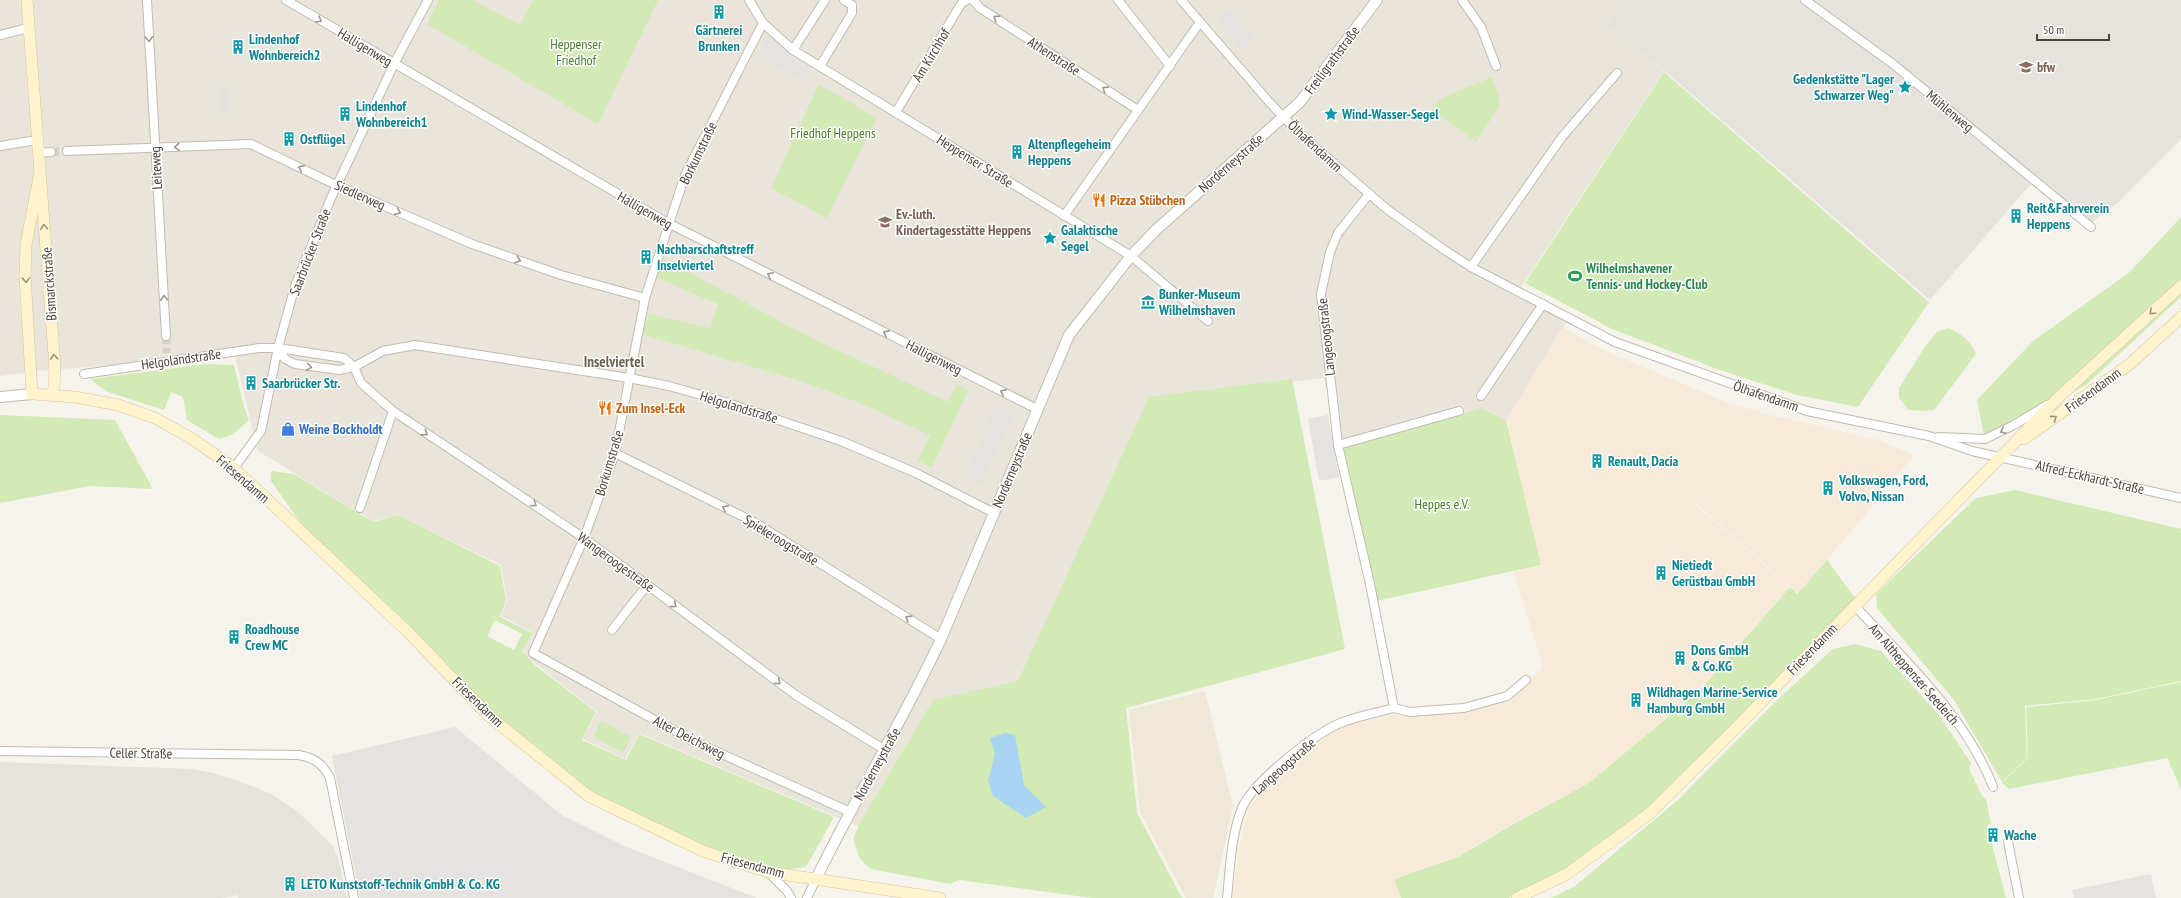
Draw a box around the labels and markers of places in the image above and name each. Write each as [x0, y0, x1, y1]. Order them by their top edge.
building icon: Gärtnerei Brunken [711, 4, 727, 20]
place label: Gärtnerei Brunken [696, 21, 742, 55]
place label: Lindenhof Wohnbereich2 [248, 30, 321, 64]
building icon: Lindenhof Wohnbereich2 [230, 39, 246, 55]
place label: bfw [2037, 58, 2056, 76]
school or university icon: bfw [2018, 59, 2034, 75]
place label: Gedenkstätte "Lager Schwarzer Weg" [1793, 70, 1895, 104]
place icon: Gedenkstätte "Lager Schwarzer Weg" [1897, 79, 1913, 95]
place label: Lindenhof Wohnbereich1 [355, 97, 428, 131]
place label: Wind-Wasser-Segel [1341, 105, 1439, 123]
building icon: Lindenhof Wohnbereich1 [337, 106, 353, 122]
place icon: Wind-Wasser-Segel [1323, 106, 1339, 122]
place label: Ostflügel [300, 130, 346, 148]
building icon: Ostflügel [281, 131, 297, 147]
place label: Altenpflegeheim Heppens [1027, 135, 1111, 169]
building icon: Altenpflegeheim Heppens [1009, 144, 1025, 160]
place label: Pizza Stübchen [1110, 191, 1185, 209]
restaurant icon: Pizza Stübchen [1091, 192, 1107, 208]
place label: Reit&Fahrverein Heppens [2027, 199, 2109, 233]
place label: Ev.-luth. Kindertagesstätte Heppens [896, 205, 1031, 239]
building icon: Reit&Fahrverein Heppens [2008, 208, 2024, 224]
school or university icon: Ev.-luth. Kindertagesstätte Heppens [877, 214, 893, 230]
place label: Galaktische Segel [1061, 221, 1118, 255]
place icon: Galaktische Segel [1042, 230, 1058, 246]
place label: Nachbarschaftstreff Inselviertel [657, 240, 755, 274]
building icon: Nachbarschaftstreff Inselviertel [638, 249, 654, 265]
place label: Wilhelmshavener Tennis- und Hockey-Club [1585, 259, 1708, 293]
sports icon: Wilhelmshavener Tennis- und Hockey-Club [1567, 268, 1583, 284]
place label: Bunker-Museum Wilhelmshaven [1158, 285, 1240, 319]
museum icon: Bunker-Museum Wilhelmshaven [1140, 294, 1156, 310]
place label: Saarbrücker Str. [262, 374, 340, 392]
building icon: Saarbrücker Str. [243, 375, 259, 391]
place label: Zum Insel-Eck [616, 399, 686, 417]
restaurant icon: Zum Insel-Eck [597, 400, 613, 416]
place label: Weine Bockholdt [298, 420, 383, 438]
shop icon: Weine Bockholdt [280, 421, 296, 437]
place label: Renault, Dacia [1608, 452, 1679, 470]
building icon: Renault, Dacia [1589, 453, 1605, 469]
place label: Volkswagen, Ford, Volvo, Nissan [1838, 471, 1929, 505]
building icon: Volkswagen, Ford, Volvo, Nissan [1820, 480, 1836, 496]
place label: Nietiedt Gerüstbau GmbH [1672, 556, 1755, 590]
building icon: Nietiedt Gerüstbau GmbH [1653, 565, 1669, 581]
place label: Roadhouse Crew MC [245, 620, 299, 654]
building icon: Roadhouse Crew MC [226, 629, 242, 645]
place label: Dons GmbH & Co.KG [1691, 641, 1749, 675]
building icon: Dons GmbH & Co.KG [1672, 650, 1688, 666]
place label: Wildhagen Marine-Service Hamburg GmbH [1646, 683, 1778, 717]
building icon: Wildhagen Marine-Service Hamburg GmbH [1628, 692, 1644, 708]
place label: Wache [2003, 826, 2036, 844]
building icon: Wache [1985, 827, 2001, 843]
place label: LETO Kunststoff-Technik GmbH & Co. KG [301, 875, 500, 893]
building icon: LETO Kunststoff-Technik GmbH & Co. KG [282, 876, 298, 892]

